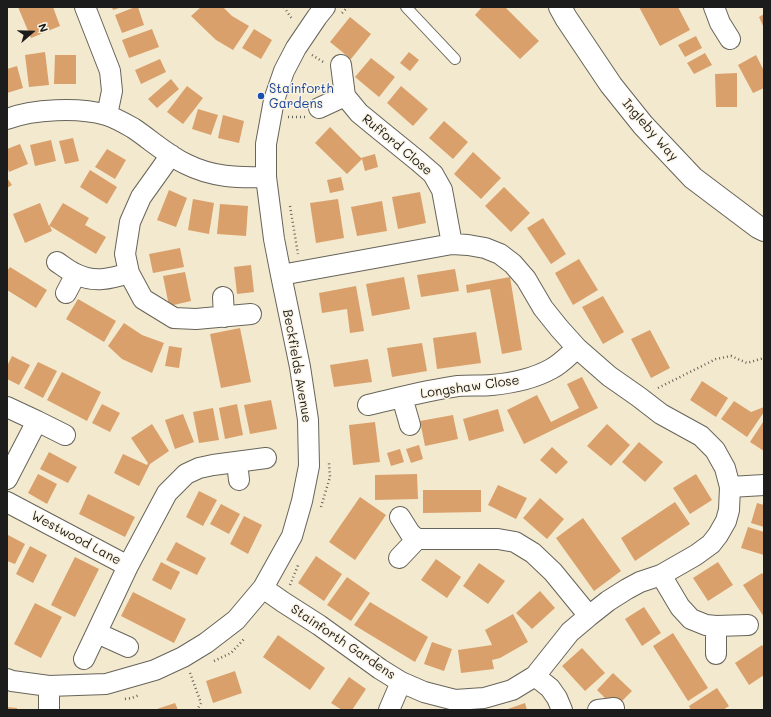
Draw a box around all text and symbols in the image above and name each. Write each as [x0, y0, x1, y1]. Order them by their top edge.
north arrow [12, 12, 52, 52]
text: N [35, 21, 52, 34]
place label: Stainforth Gardens [269, 81, 334, 112]
marker: Stainforth Gardens [256, 91, 266, 101]
street label: Ingleby Way [619, 96, 681, 164]
street label: Rufford Close [359, 111, 435, 179]
street label: Beckfields Avenue [279, 308, 315, 424]
street label: Longshaw Close [419, 372, 521, 402]
street label: Westwood Lane [28, 508, 124, 568]
street label: Stainforth Gardens [288, 601, 398, 683]

